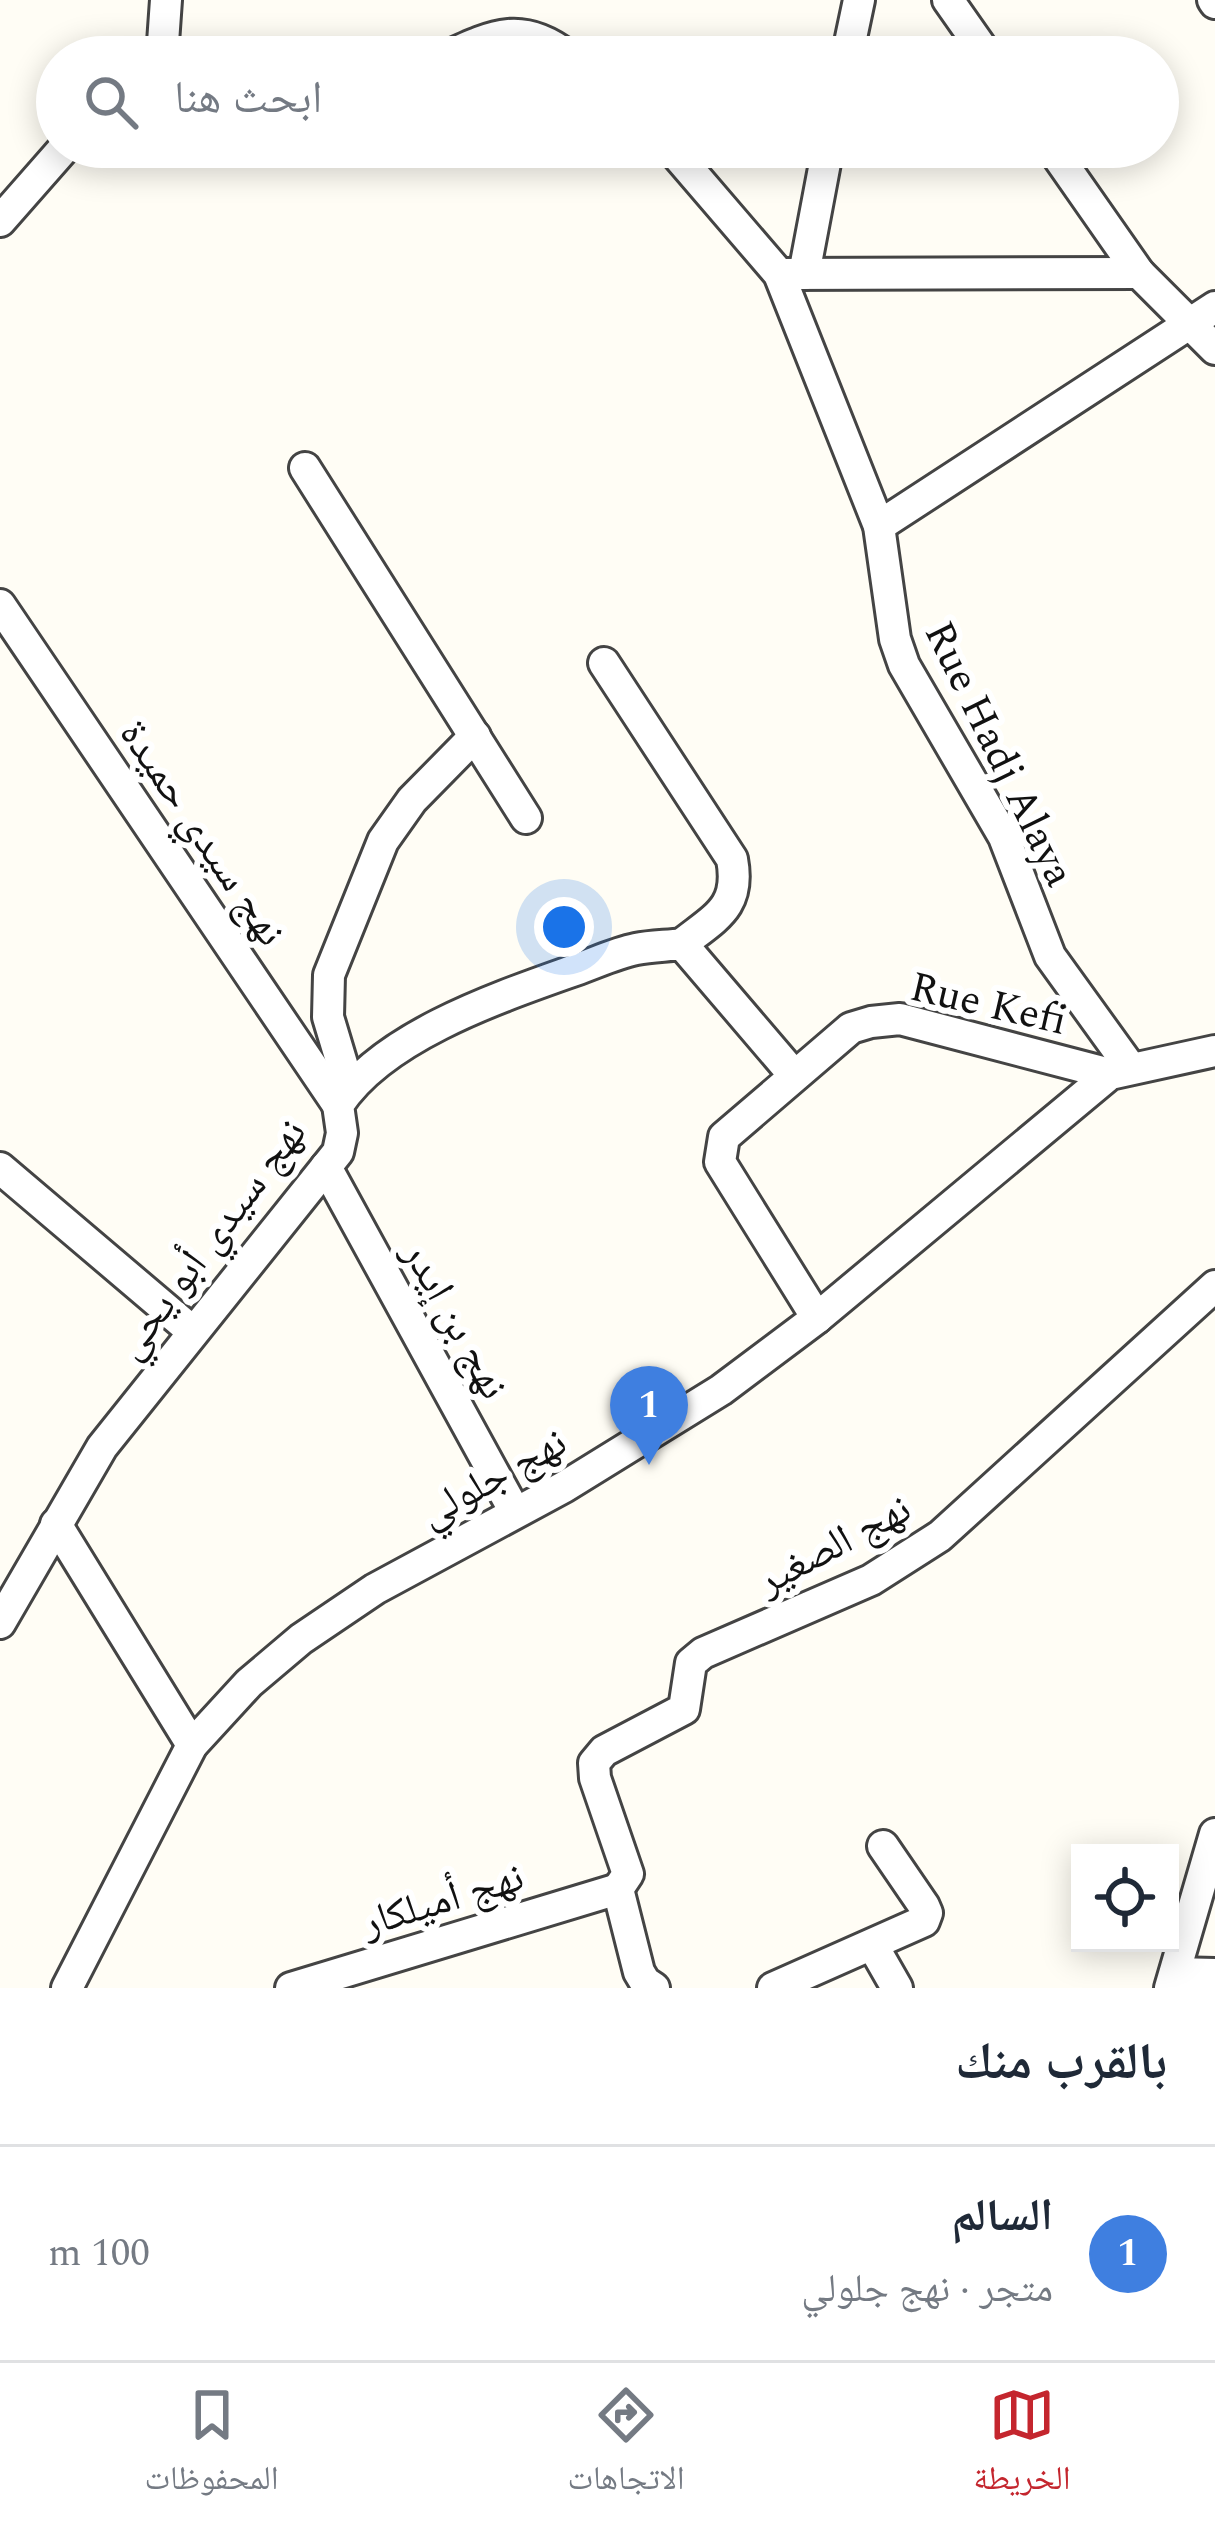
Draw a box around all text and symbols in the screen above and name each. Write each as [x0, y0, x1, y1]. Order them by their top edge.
search box [36, 36, 1179, 168]
text: ابحث هنا [174, 64, 322, 133]
icon: search [78, 69, 144, 135]
street label: Rue Hadj Alaya [907, 611, 1090, 898]
street label: نهج سيدي حميدة [103, 707, 301, 959]
your location [534, 897, 594, 957]
street label: Rue Kefi [904, 956, 1073, 1053]
street label: نهج سيدي أبو يحي [99, 1106, 323, 1374]
street label: نهج بن إيدر [385, 1228, 524, 1411]
pin: 1 [610, 1366, 688, 1465]
street label: نهج جلولي [408, 1412, 579, 1545]
street label: نهج الصغير [745, 1478, 923, 1613]
map controls [1071, 1844, 1179, 1952]
button: locate [1071, 1844, 1179, 1952]
street label: نهج أميلكار [353, 1846, 532, 1955]
text: بالقرب منك [955, 2024, 1167, 2102]
text: السالم [951, 2182, 1053, 2251]
text: 100 m [48, 2224, 150, 2283]
text: 1 [1117, 2224, 1139, 2283]
text: متجر · نهج جلولي [801, 2260, 1053, 2319]
tab: المحفوظات [144, 2382, 279, 2510]
tab: الاتجاهات [567, 2382, 685, 2510]
tab: الخريطة [973, 2382, 1071, 2510]

